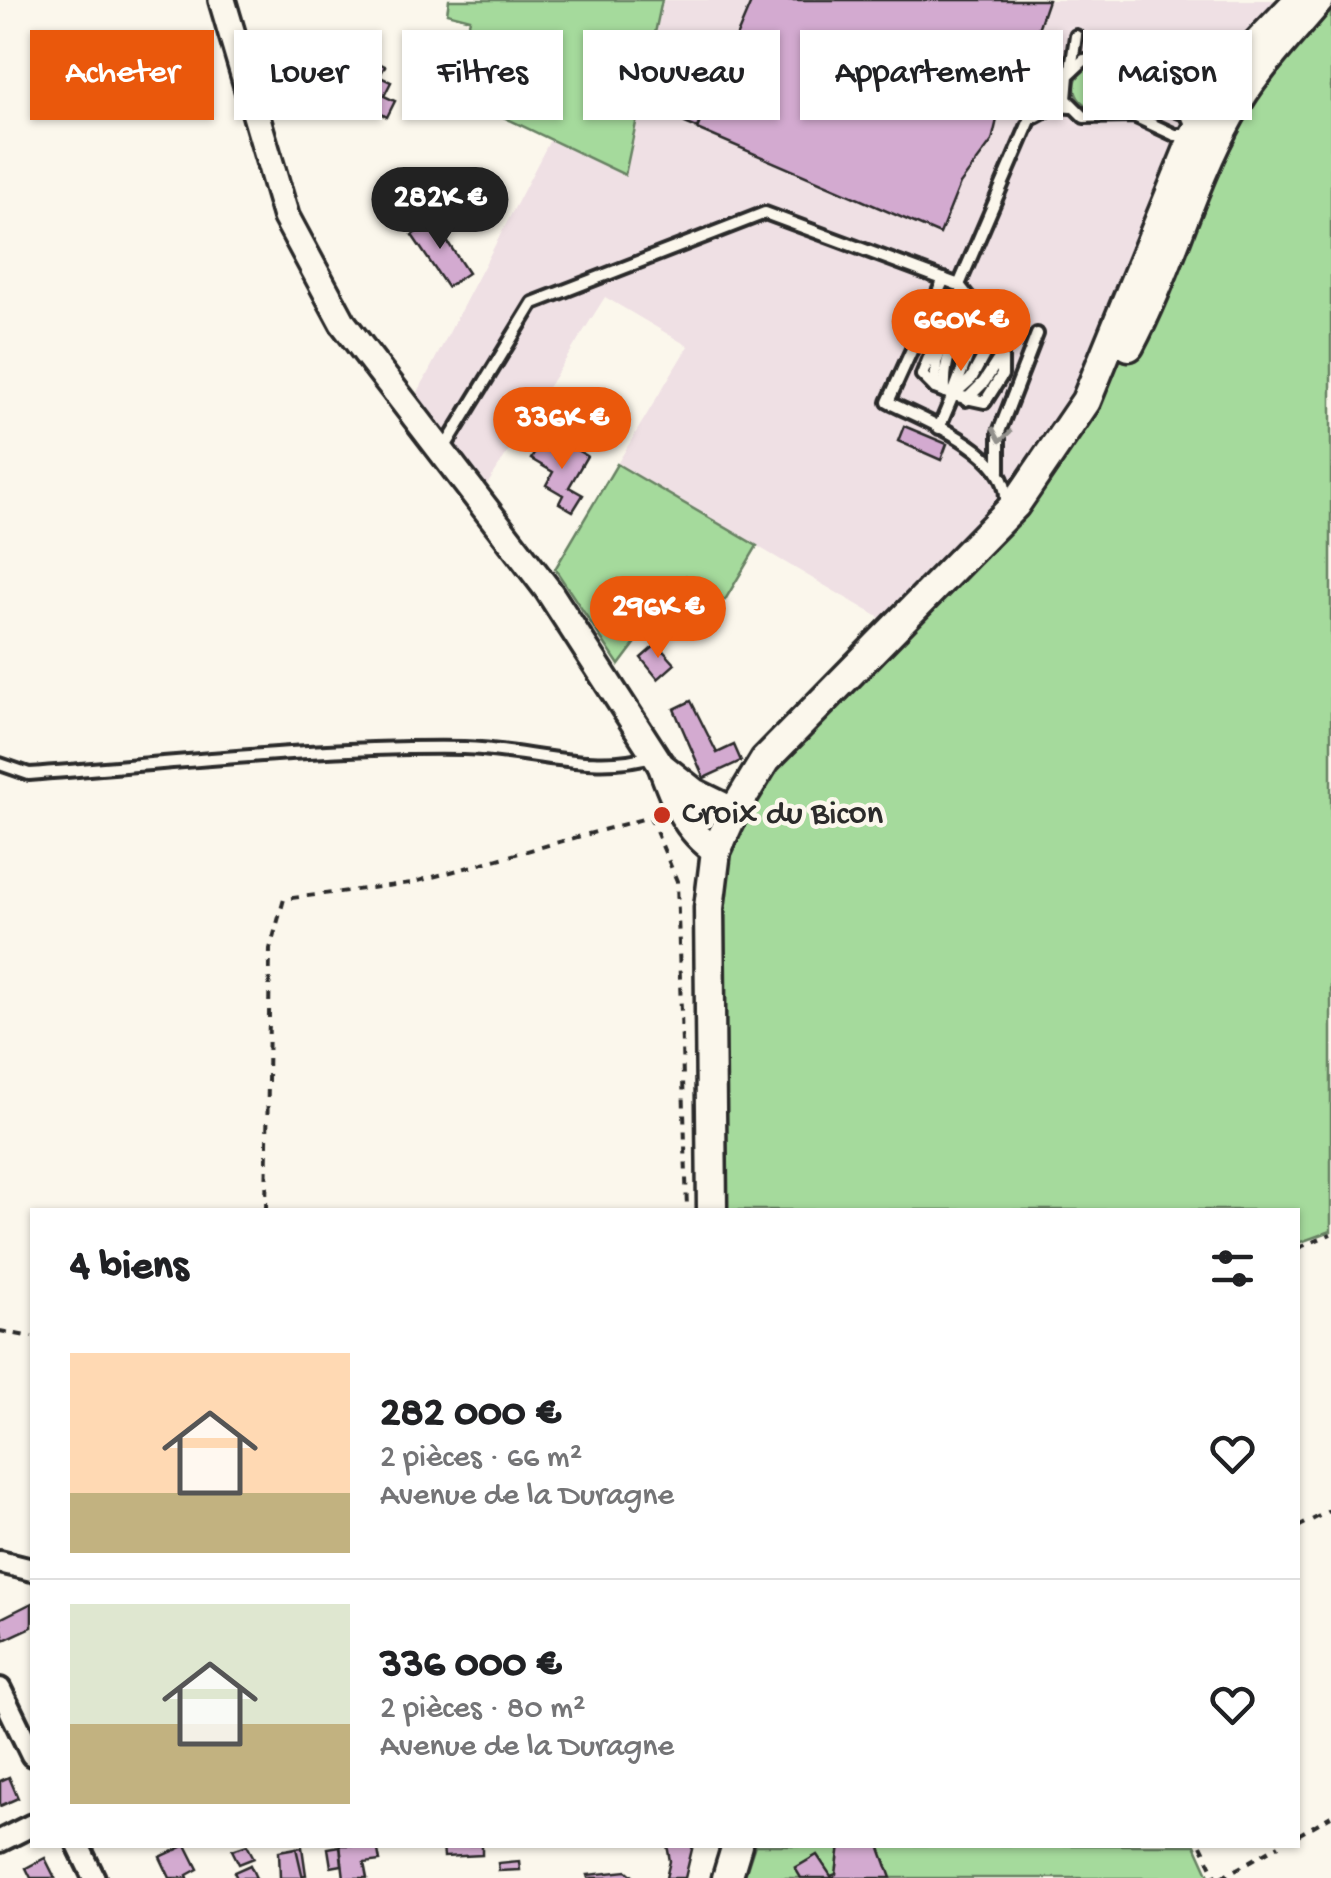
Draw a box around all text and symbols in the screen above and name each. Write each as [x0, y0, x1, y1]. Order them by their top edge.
chip: Acheter [30, 30, 214, 120]
chip: Louer [234, 30, 382, 120]
chip: Filtres [402, 30, 563, 120]
chip: Nouveau [583, 30, 780, 120]
chip: Appartement [800, 30, 1063, 120]
chip: Maison [1083, 30, 1252, 120]
pin: 282K € [359, 167, 521, 252]
text: 282K € [393, 180, 487, 218]
pin: 660K € [880, 289, 1042, 374]
text: 660K € [914, 302, 1008, 340]
pin: 336K € [481, 387, 643, 472]
text: 336K € [515, 400, 609, 438]
one-way arrow [991, 427, 1012, 443]
pin: 296K € [577, 576, 739, 661]
text: 296K € [612, 589, 704, 627]
place label: Croix du Bicon [682, 795, 884, 836]
marker: Croix du Bicon [651, 804, 673, 826]
icon: filters [1205, 1241, 1260, 1296]
text: 4 biens [70, 1244, 188, 1293]
text: 282 000 € [380, 1391, 561, 1440]
icon: home [150, 1393, 270, 1513]
icon: heart [1205, 1426, 1260, 1481]
text: 2 pièces · 66 m² [380, 1440, 582, 1478]
text: Avenue de la Duragne [380, 1478, 674, 1516]
text: 336 000 € [380, 1642, 561, 1691]
icon: home [150, 1644, 270, 1764]
icon: heart [1205, 1677, 1260, 1732]
text: 2 pièces · 80 m² [380, 1691, 586, 1729]
text: Avenue de la Duragne [380, 1729, 674, 1767]

